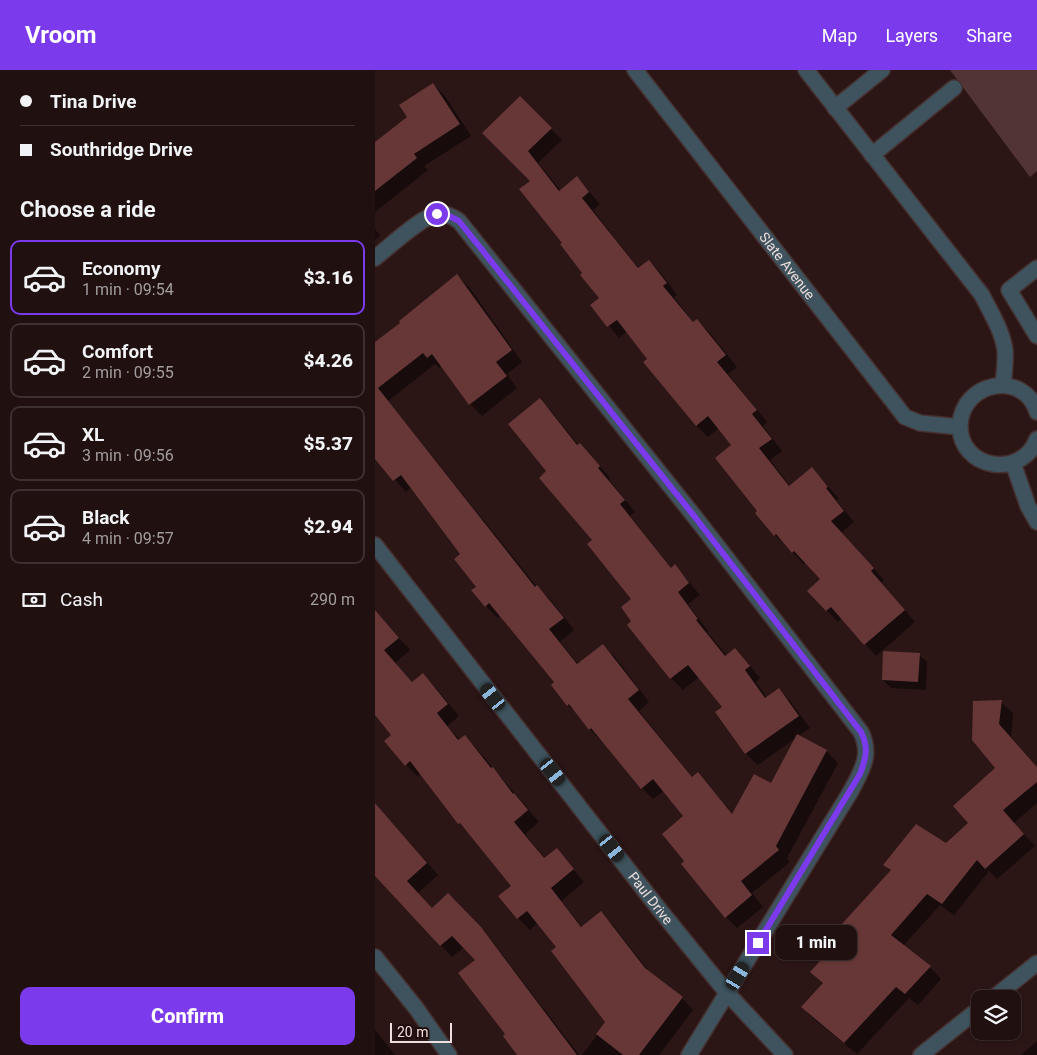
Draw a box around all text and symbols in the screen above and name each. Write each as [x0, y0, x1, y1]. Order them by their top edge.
text: Vroom [25, 21, 97, 49]
text: Map [822, 25, 857, 46]
text: Layers [885, 25, 938, 46]
text: Share [966, 25, 1012, 46]
text: Tina Drive [50, 90, 136, 113]
text: Southridge Drive [50, 138, 193, 161]
text: Choose a ride [20, 197, 156, 222]
route start [426, 203, 448, 225]
street label: Slate Avenue [756, 229, 818, 302]
icon: car [22, 255, 67, 300]
text: Economy [82, 257, 161, 280]
text: $3.16 [304, 266, 353, 289]
text: 1 min · 09:54 [82, 280, 174, 299]
icon: car [22, 338, 67, 383]
text: Comfort [82, 340, 153, 363]
text: $4.26 [304, 349, 353, 372]
text: 2 min · 09:55 [82, 363, 174, 382]
icon: car [22, 421, 67, 466]
text: XL [82, 423, 104, 446]
text: $5.37 [304, 432, 353, 455]
text: 3 min · 09:56 [82, 446, 174, 465]
icon: car [22, 504, 67, 549]
text: Black [82, 506, 129, 529]
text: $2.94 [304, 515, 353, 538]
text: 4 min · 09:57 [82, 529, 174, 548]
icon: cash [20, 586, 48, 614]
text: Cash [60, 588, 103, 611]
text: 290 m [310, 590, 355, 609]
car [477, 681, 508, 713]
car [537, 756, 568, 788]
car [596, 832, 627, 864]
street label: Paul Drive [625, 869, 676, 928]
callout: 1 min [775, 926, 858, 960]
route end [747, 932, 769, 954]
text: 1 min [796, 933, 836, 952]
car [723, 959, 752, 993]
button: Confirm [20, 987, 355, 1045]
map controls [971, 990, 1021, 1040]
button: layers [971, 990, 1021, 1040]
scale bar [390, 1020, 453, 1043]
text: 20 m [397, 1024, 429, 1040]

